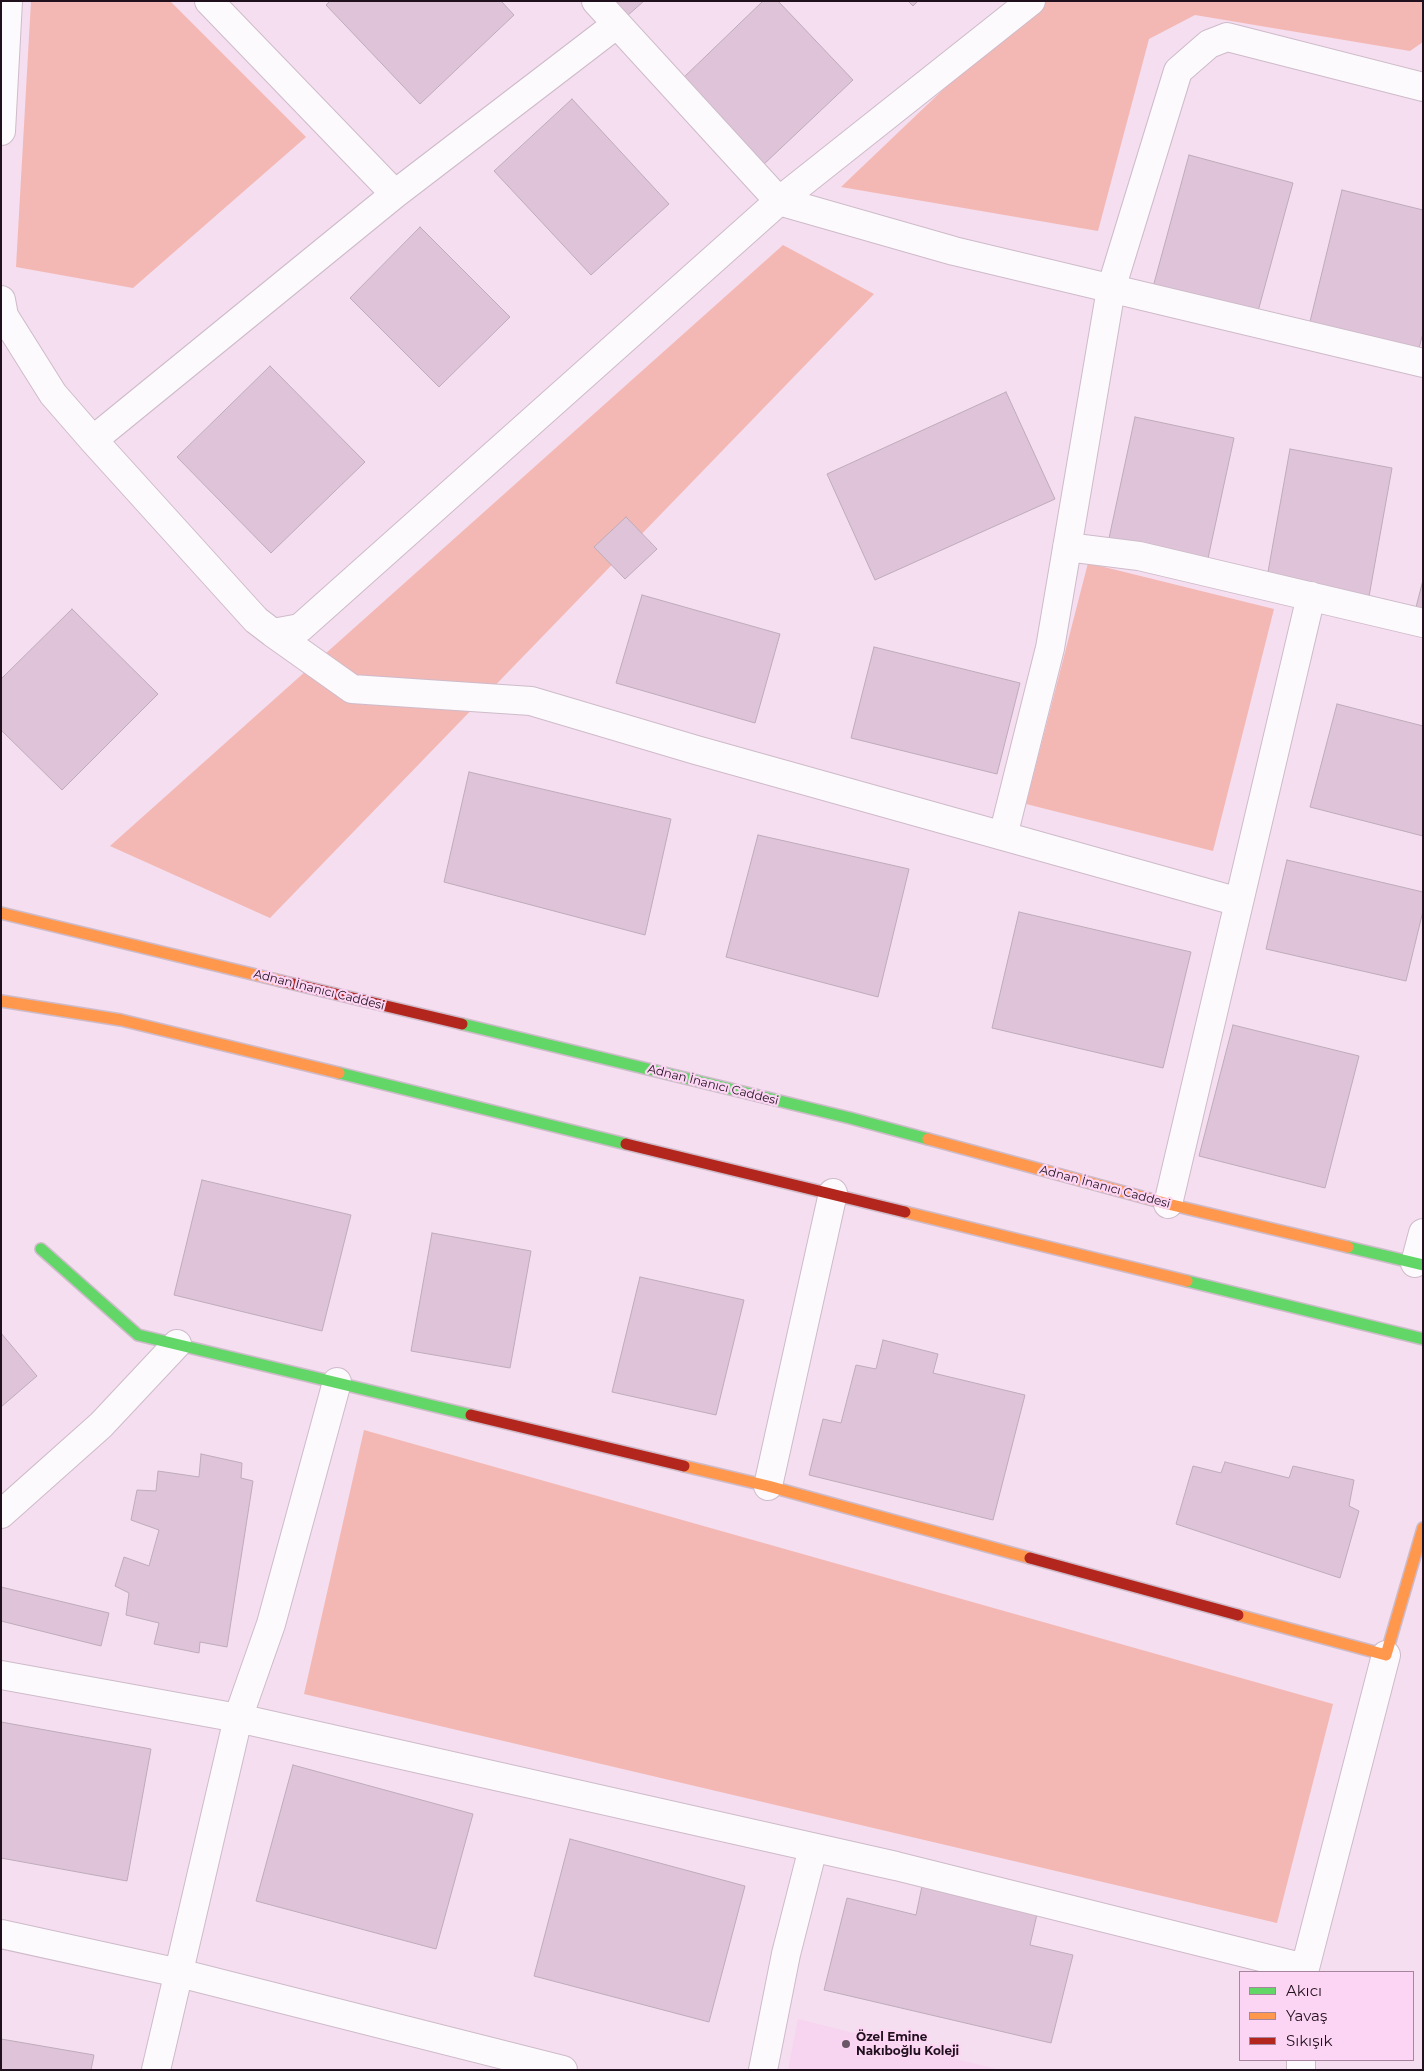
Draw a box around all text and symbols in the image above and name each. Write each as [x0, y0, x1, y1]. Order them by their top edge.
street label: Adnan İnanıcı Caddesi [252, 967, 386, 1013]
street label: Adnan İnanıcı Caddesi [646, 1062, 780, 1108]
street label: Adnan İnanıcı Caddesi [1038, 1163, 1172, 1211]
legend [1239, 1971, 1414, 2061]
text: Akıcı [1286, 1981, 1322, 2000]
text: Yavaş [1286, 2006, 1327, 2025]
place label: Özel Emine Nakıboğlu Koleji [856, 2030, 959, 2058]
text: Sıkışık [1286, 2031, 1332, 2050]
marker: Özel Emine Nakıboğlu Koleji [840, 2038, 852, 2050]

